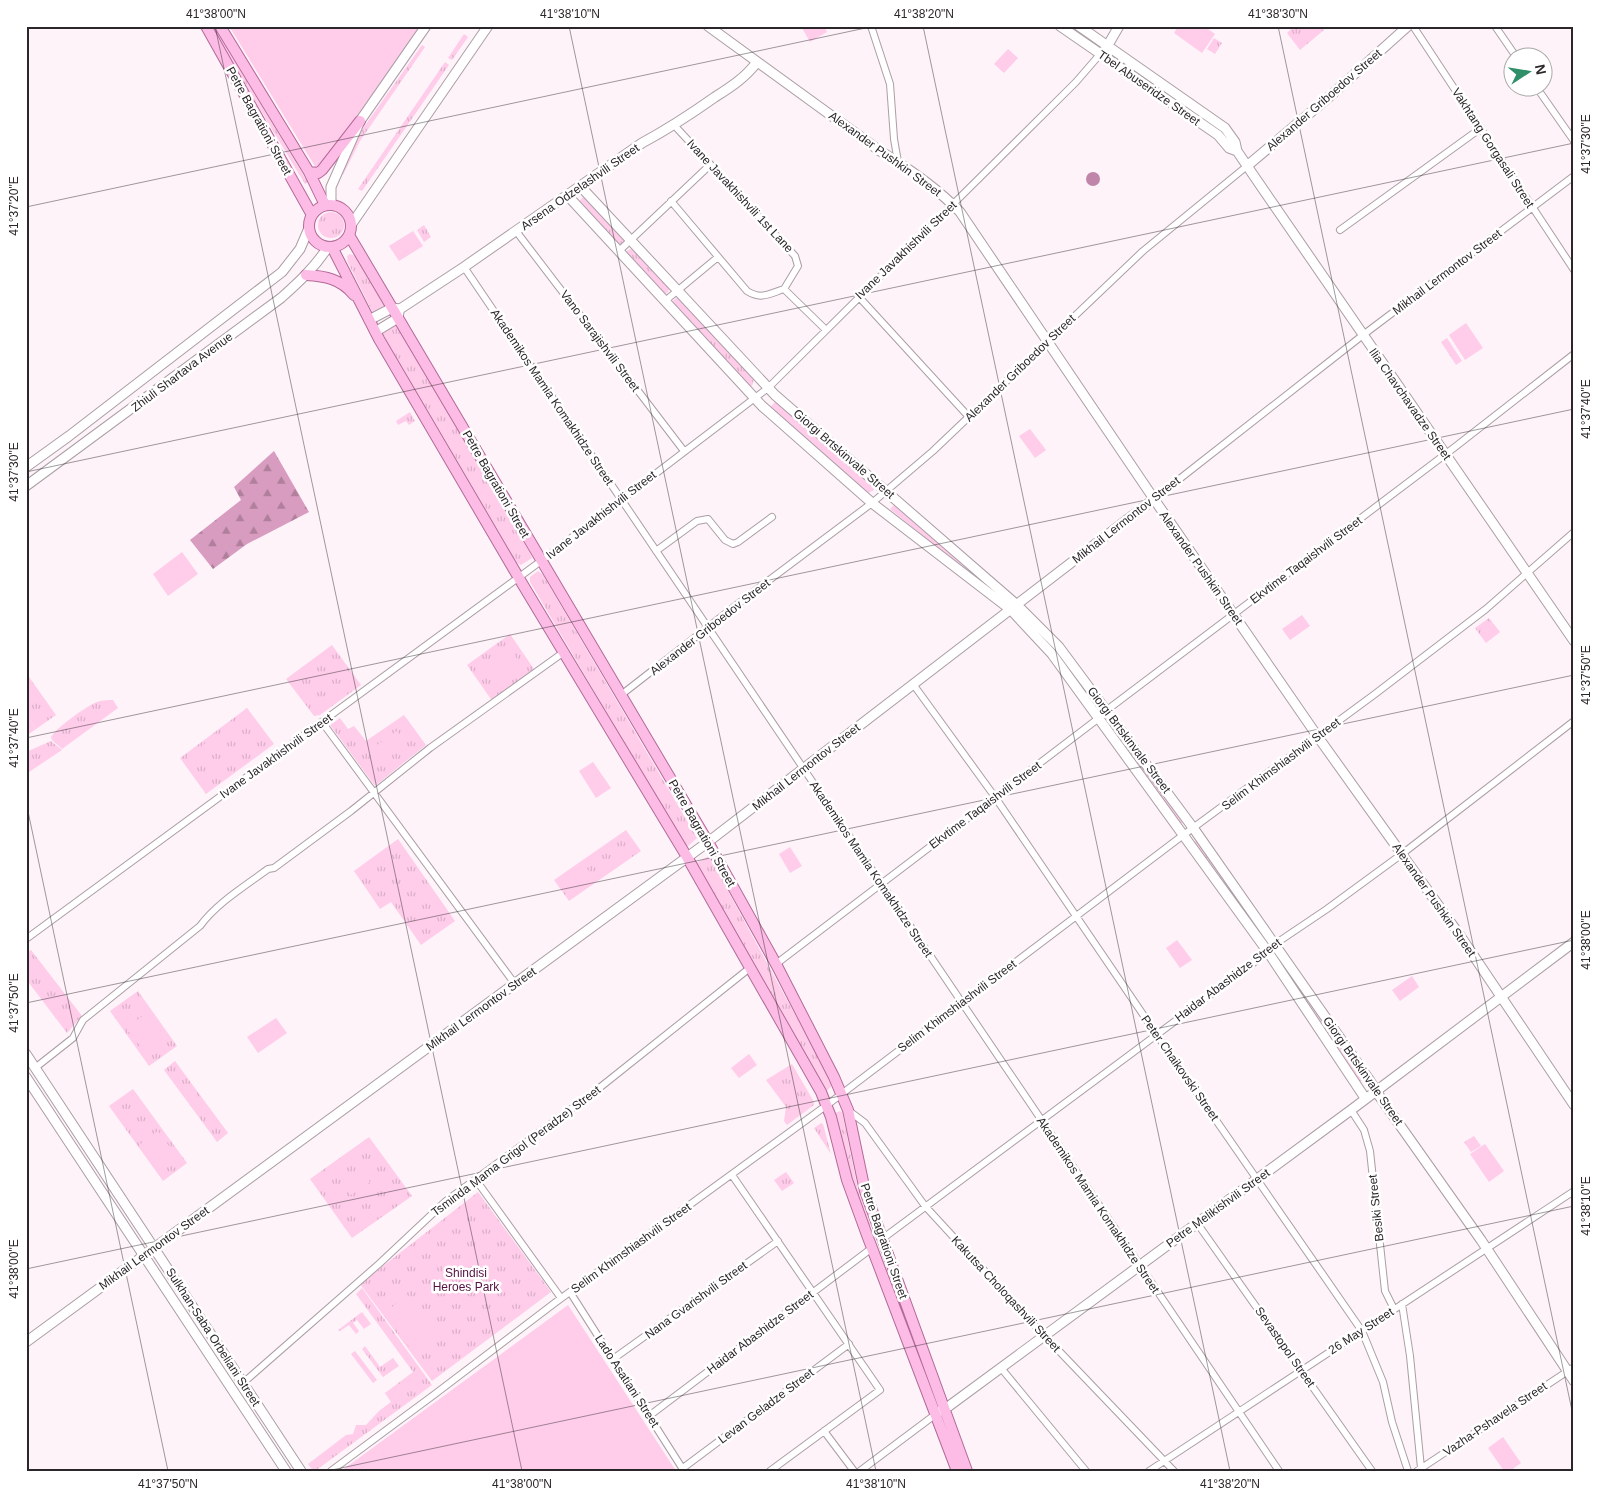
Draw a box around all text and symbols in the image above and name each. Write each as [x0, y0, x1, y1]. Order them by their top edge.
text: 41°38'00"N [186, 7, 246, 21]
text: 41°38'10"N [540, 7, 600, 21]
text: 41°38'20"N [894, 7, 954, 21]
text: 41°38'30"N [1248, 7, 1308, 21]
street label: Alexander Griboedov Street [1264, 46, 1385, 154]
street label: Tbel Abuseridze Street [1095, 47, 1203, 129]
north arrow [1502, 48, 1552, 98]
text: N [1532, 63, 1550, 76]
street label: Petre Bagrationi Street [223, 65, 295, 178]
street label: Vakhtang Gorgasali Street [1449, 86, 1537, 211]
street label: Alexander Pushkin Street [826, 109, 944, 200]
text: 41°37'30"E [1579, 114, 1593, 174]
street label: Ivane Javakhishvili 1st Lane [684, 137, 796, 256]
street label: Arsena Odzelashvili Street [518, 140, 642, 233]
text: 41°37'20"E [7, 176, 21, 236]
street label: Ivane Javakhishvili Street [852, 197, 960, 302]
street label: Mikhail Lermontov Street [1390, 226, 1505, 318]
street label: Vano Sarajishvili Street [557, 288, 643, 395]
street label: Akademikos Mamia Komakhidze Street [488, 306, 617, 488]
street label: Alexander Griboedov Street [962, 311, 1079, 424]
street label: Zhiuli Shartava Avenue [129, 329, 236, 415]
street label: Ilia Chavchavadze Street [1366, 345, 1454, 463]
text: 41°37'40"E [1579, 379, 1593, 439]
street label: Giorgi Brtskinvale Street [791, 406, 898, 502]
street label: Petre Bagrationi Street [460, 428, 533, 541]
text: 41°37'30"E [7, 442, 21, 502]
street label: Ivane Javakhishvili Street [543, 467, 659, 562]
street label: Mikhail Lermontov Street [1069, 473, 1183, 566]
street label: Alexander Pushkin Street [1156, 509, 1246, 628]
street label: Ekvtime Taqaishvili Street [1247, 513, 1365, 607]
street label: Alexander Griboedov Street [647, 575, 773, 678]
text: 41°37'50"E [1579, 645, 1593, 705]
street label: Giorgi Brtskinvale Street [1084, 684, 1174, 796]
text: 41°37'40"E [7, 708, 21, 768]
street label: Ivane Javakhishvili Street [217, 710, 335, 801]
street label: Selim Khimshiashvili Street [1219, 714, 1344, 813]
street label: Mikhail Lermontov Street [749, 720, 863, 813]
street label: Ekvtime Taqaishvili Street [926, 758, 1044, 852]
street label: Petre Bagrationi Street [666, 777, 739, 890]
street label: Akademikos Mamia Komakhidze Street [807, 778, 936, 960]
street label: Alexander Pushkin Street [1389, 841, 1479, 960]
text: 41°38'00"E [1579, 910, 1593, 970]
street label: Haidar Abashidze Street [1172, 935, 1284, 1025]
street label: Selim Khimshiashvili Street [895, 956, 1020, 1055]
street label: Mikhail Lermontov Street [423, 964, 539, 1054]
text: 41°37'50"E [7, 973, 21, 1033]
street label: Peter Chaikovski Street [1138, 1013, 1222, 1124]
street label: Giorgi Brtskinvale Street [1320, 1014, 1406, 1129]
street label: Tsminda Mama Grigol (Peradze) Street [429, 1082, 604, 1219]
street label: Akademikos Mamia Komakhidze Street [1034, 1114, 1163, 1296]
street label: Petre Melikishvili Street [1163, 1165, 1273, 1250]
street label: Besiki Street [1365, 1173, 1386, 1242]
text: 41°38'10"E [1579, 1176, 1593, 1236]
street label: Petre Bagrationi Street [858, 1181, 911, 1301]
street label: Selim Khimshiashvili Street [568, 1199, 694, 1296]
street label: Mikhail Lermontov Street [96, 1203, 212, 1293]
street label: Kakutsa Choloqashvili Street [949, 1233, 1064, 1355]
text: 41°38'00"E [7, 1239, 21, 1299]
street label: Nana Gvarishvili Street [642, 1258, 750, 1342]
street label: Sulkhan-Saba Orbeliani Street [163, 1265, 263, 1409]
park label: Shindisi Heroes Park [433, 1266, 500, 1294]
street label: Haidar Abashidze Street [704, 1287, 816, 1377]
street label: Sevastopol Street [1252, 1304, 1318, 1390]
street label: 26 May Street [1326, 1304, 1397, 1357]
street label: Lado Asatiani Street [592, 1332, 662, 1430]
street label: Levan Geladze Street [715, 1365, 817, 1447]
street label: Vazha-Pshavela Street [1441, 1379, 1550, 1459]
text: 41°37'50"N [138, 1477, 198, 1491]
text: 41°38'00"N [492, 1477, 552, 1491]
text: 41°38'10"N [846, 1477, 906, 1491]
text: 41°38'20"N [1200, 1477, 1260, 1491]

